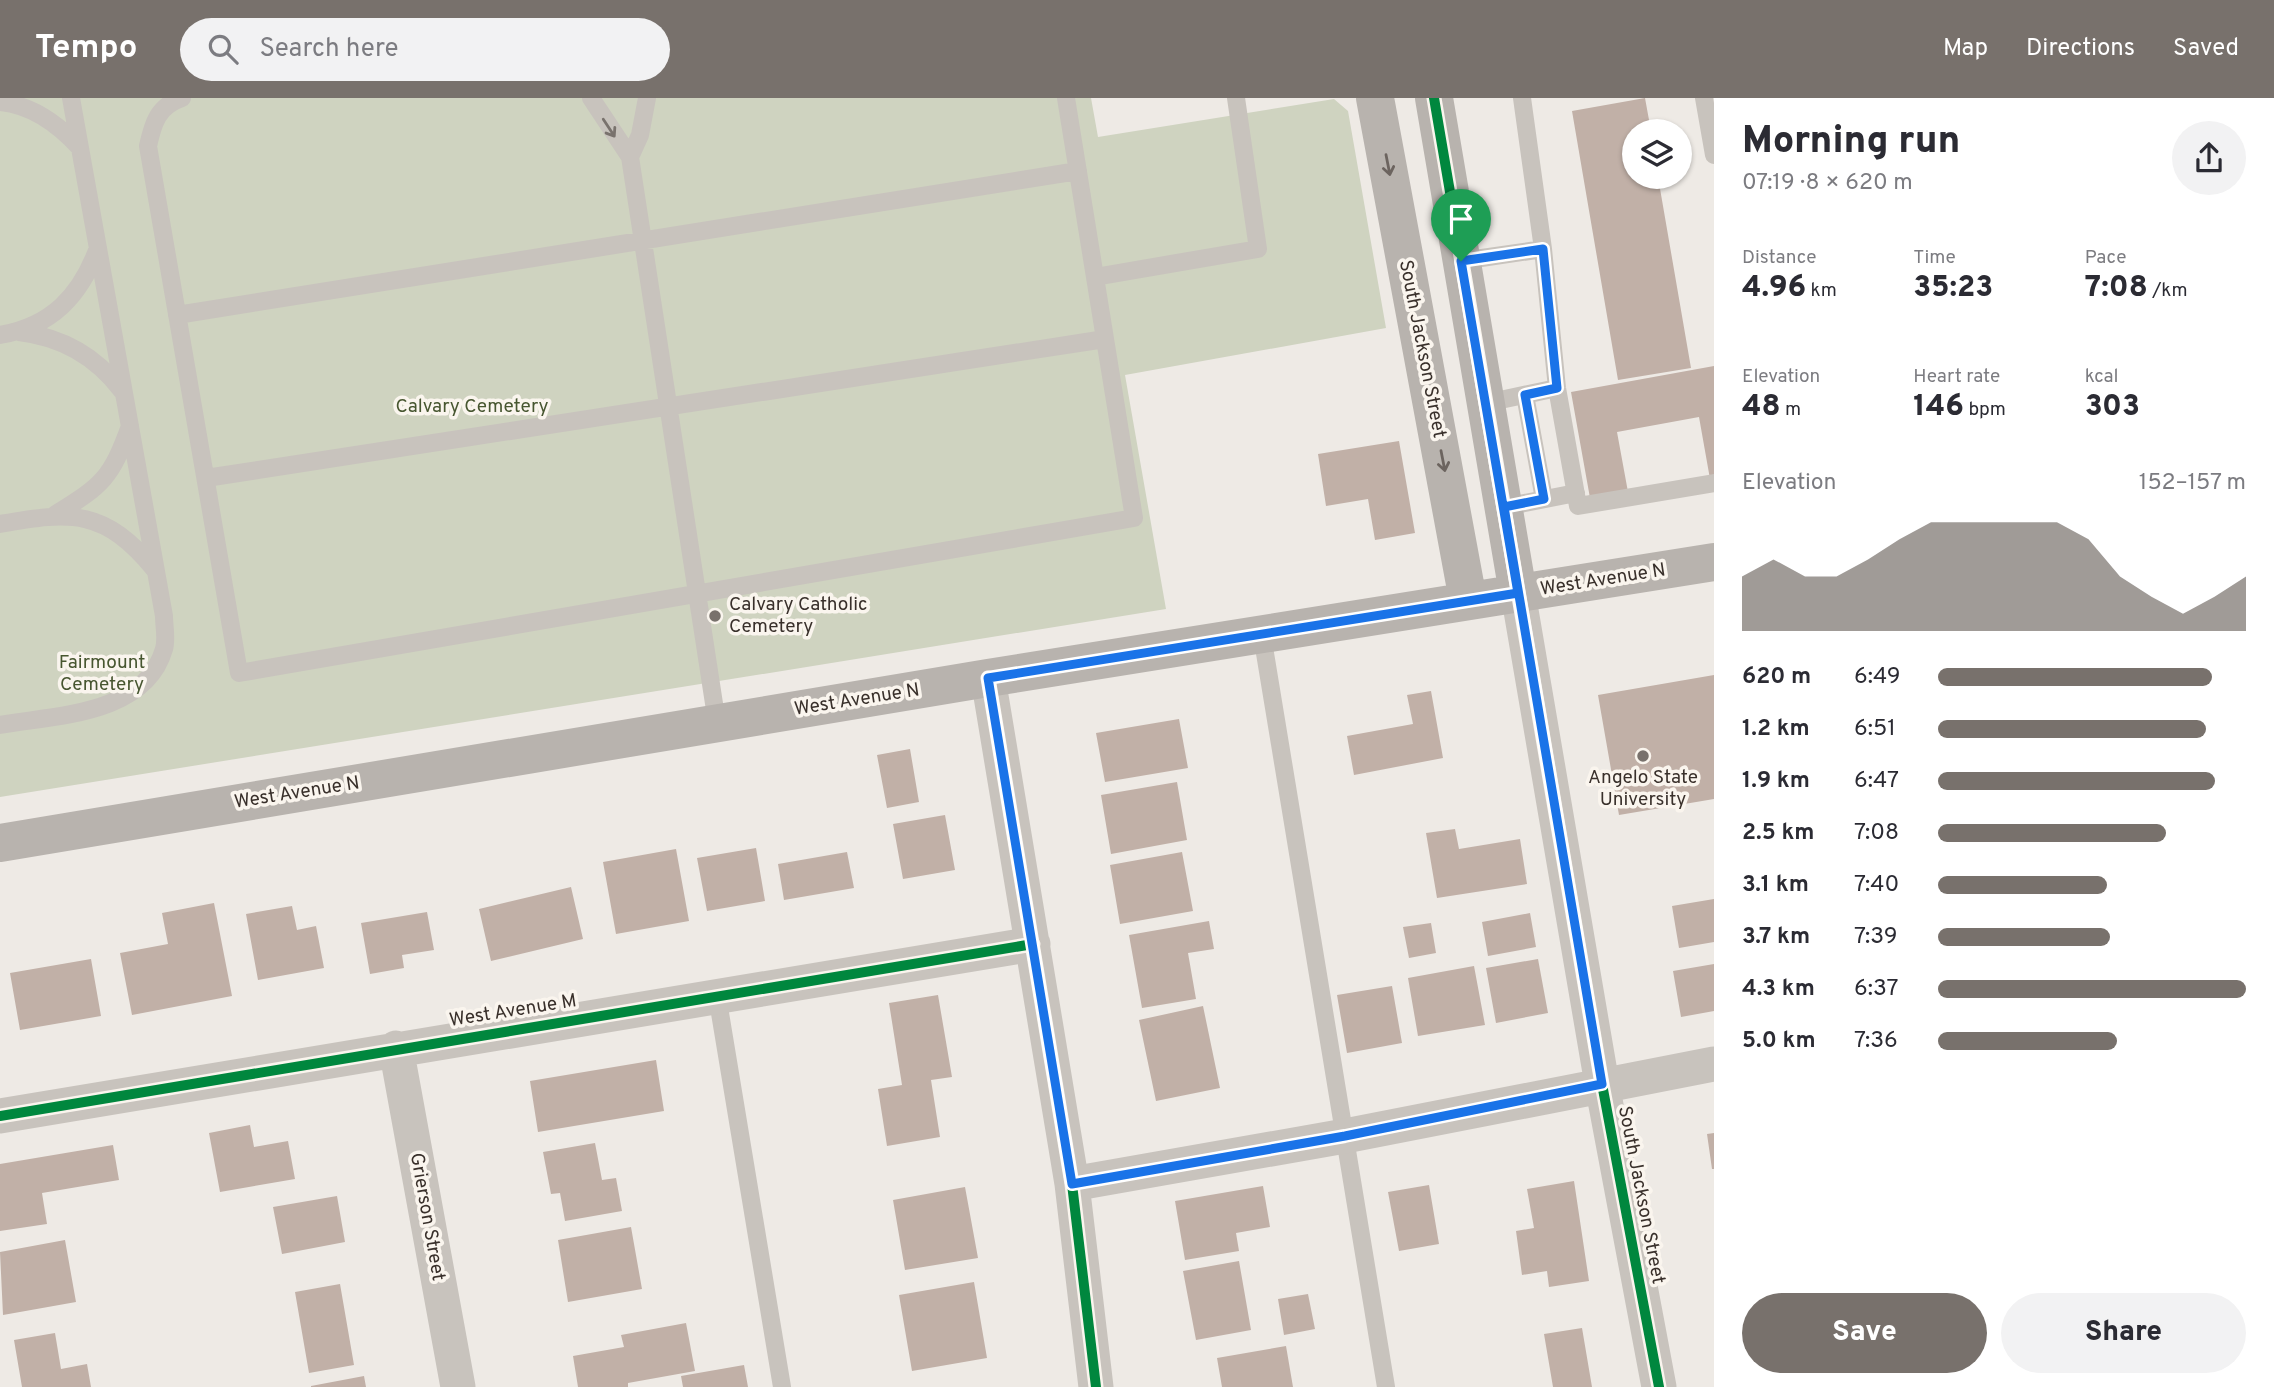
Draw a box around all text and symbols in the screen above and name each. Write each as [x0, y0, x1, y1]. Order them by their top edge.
search box [180, 18, 670, 81]
text: Tempo [35, 28, 138, 70]
icon: search [204, 30, 242, 68]
text: Search here [260, 33, 398, 66]
text: Map [1943, 34, 1988, 64]
text: Directions [2026, 34, 2135, 64]
text: Saved [2173, 34, 2239, 64]
one-way arrow [603, 118, 617, 138]
text: Morning run [1742, 118, 1960, 167]
map controls [1622, 119, 1692, 189]
button: layers [1622, 119, 1692, 189]
button: share [2172, 121, 2246, 195]
one-way arrow [1381, 153, 1395, 176]
text: 07:19 · 8 × 620 m [1742, 169, 1913, 198]
pin [1431, 189, 1491, 261]
icon: arrive [1442, 200, 1480, 238]
text: Distance [1742, 246, 1817, 270]
text: Time [1913, 246, 1956, 270]
text: Pace [2085, 246, 2126, 270]
street label: South Jackson Street [1393, 258, 1451, 440]
text: 4.96 [1742, 270, 1806, 307]
text: 35:23 [1913, 270, 1993, 307]
text: 7:08 [2085, 270, 2148, 307]
text: km [1806, 279, 1837, 303]
text: /km [2148, 279, 2188, 303]
text: Elevation [1742, 365, 1820, 389]
text: Heart rate [1913, 365, 2000, 389]
text: kcal [2085, 365, 2118, 389]
text: 48 [1742, 389, 1781, 426]
text: 146 [1913, 389, 1964, 426]
text: 303 [2085, 389, 2140, 426]
park label: Calvary Cemetery [395, 395, 549, 419]
text: m [1781, 398, 1801, 422]
text: bpm [1964, 398, 2006, 422]
one-way arrow [1436, 449, 1450, 472]
text: Elevation [1742, 469, 1837, 498]
text: 152–157 m [2139, 469, 2246, 498]
street label: West Avenue N [1539, 558, 1667, 602]
place label: Calvary Catholic Cemetery [729, 593, 868, 639]
marker: Calvary Catholic Cemetery [707, 608, 723, 624]
park label: Fairmount Cemetery [59, 651, 145, 697]
text: 620 m [1742, 663, 1811, 692]
text: 6:49 [1854, 663, 1901, 692]
street label: West Avenue N [793, 678, 921, 722]
text: 1.2 km [1742, 715, 1810, 744]
text: 6:51 [1854, 715, 1896, 744]
marker: Angelo State University [1635, 748, 1651, 764]
place label: Angelo State University [1588, 766, 1698, 812]
text: 1.9 km [1742, 767, 1810, 796]
text: 6:47 [1854, 767, 1899, 796]
street label: West Avenue N [233, 771, 361, 815]
text: 2.5 km [1742, 819, 1815, 848]
text: 7:08 [1854, 819, 1899, 848]
text: 3.1 km [1742, 871, 1809, 900]
text: 7:40 [1854, 871, 1899, 900]
text: 3.7 km [1742, 923, 1810, 952]
text: 7:39 [1854, 923, 1897, 952]
text: 4.3 km [1742, 975, 1815, 1004]
text: 6:37 [1854, 975, 1899, 1004]
street label: West Avenue M [448, 989, 578, 1033]
text: 5.0 km [1742, 1027, 1816, 1056]
text: 7:36 [1854, 1027, 1898, 1056]
street label: South Jackson Street [1612, 1104, 1670, 1286]
street label: Grierson Street [404, 1151, 450, 1283]
button: Save [1742, 1293, 1987, 1373]
button: Share [2001, 1293, 2246, 1373]

